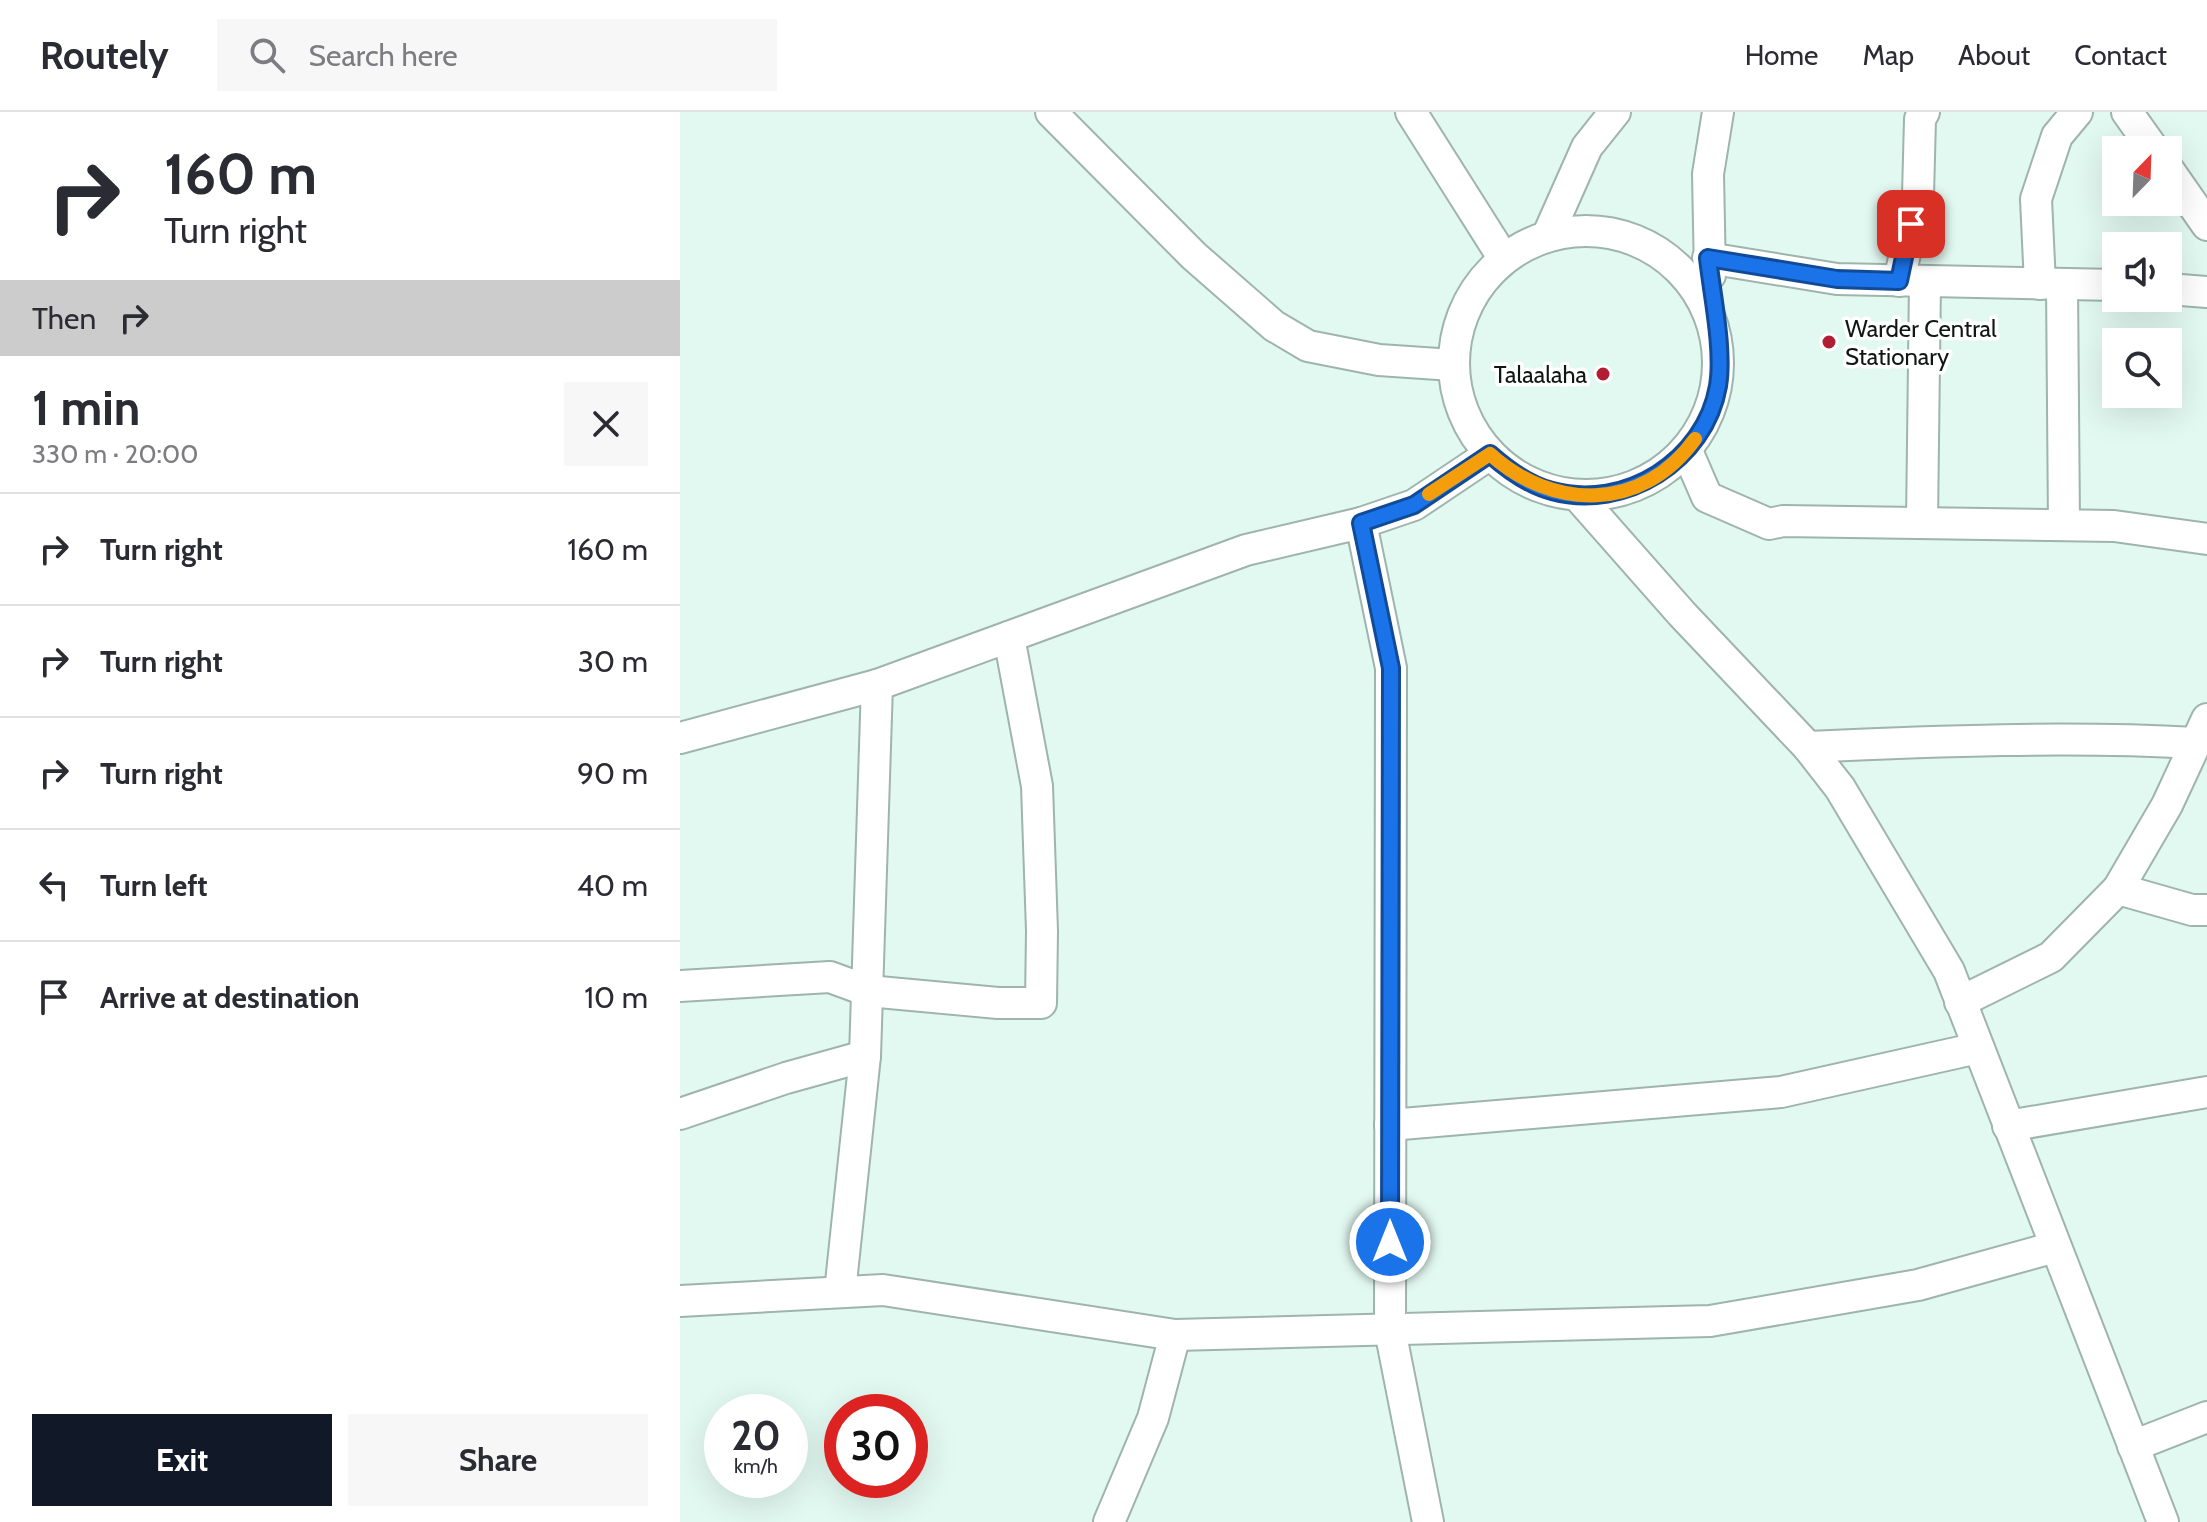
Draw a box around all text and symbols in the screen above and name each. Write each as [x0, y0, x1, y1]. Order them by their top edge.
search box [217, 19, 777, 91]
text: Routely [40, 32, 169, 79]
icon: search [245, 33, 289, 77]
text: Search here [309, 37, 458, 74]
text: Home [1745, 38, 1818, 72]
text: Map [1862, 38, 1914, 72]
text: About [1958, 38, 2030, 72]
text: Contact [2074, 38, 2167, 72]
north arrow [2102, 136, 2182, 216]
map controls [2102, 136, 2182, 408]
text: 160 m [164, 140, 317, 208]
icon: right [32, 144, 136, 248]
pin [1877, 190, 1945, 258]
icon: arrive [1889, 202, 1933, 246]
text: Turn right [164, 208, 307, 252]
button: sound [2102, 232, 2182, 312]
icon: right [112, 296, 156, 340]
text: Then [32, 300, 96, 337]
place label: Warder Central Stationary [1845, 314, 1997, 371]
button: search [2102, 328, 2182, 408]
marker: Warder Central Stationary [1820, 333, 1838, 351]
place label: Talaalaha [1494, 360, 1587, 389]
marker: Talaalaha [1594, 365, 1612, 383]
text: 1 min [32, 379, 140, 437]
button: close [564, 382, 648, 466]
text: 330 m · 20:00 [32, 438, 198, 470]
icon: right [32, 527, 76, 571]
text: Turn right [100, 531, 223, 568]
text: 160 m [567, 531, 648, 568]
icon: right [32, 639, 76, 683]
text: Turn right [100, 643, 223, 680]
text: 30 m [578, 643, 648, 680]
icon: right [32, 751, 76, 795]
text: Turn right [100, 755, 223, 792]
text: 90 m [577, 755, 648, 792]
icon: left [32, 863, 76, 907]
text: Turn left [100, 867, 208, 904]
text: 40 m [577, 867, 648, 904]
icon: arrive [32, 975, 76, 1019]
text: Arrive at destination [100, 979, 360, 1016]
text: 10 m [584, 979, 648, 1016]
position arrow [1348, 1200, 1432, 1284]
speed limit sign: 30 [824, 1394, 928, 1498]
text: 20 [731, 1411, 781, 1460]
button: Exit [32, 1414, 332, 1506]
button: Share [348, 1414, 648, 1506]
text: km/h [734, 1454, 778, 1478]

